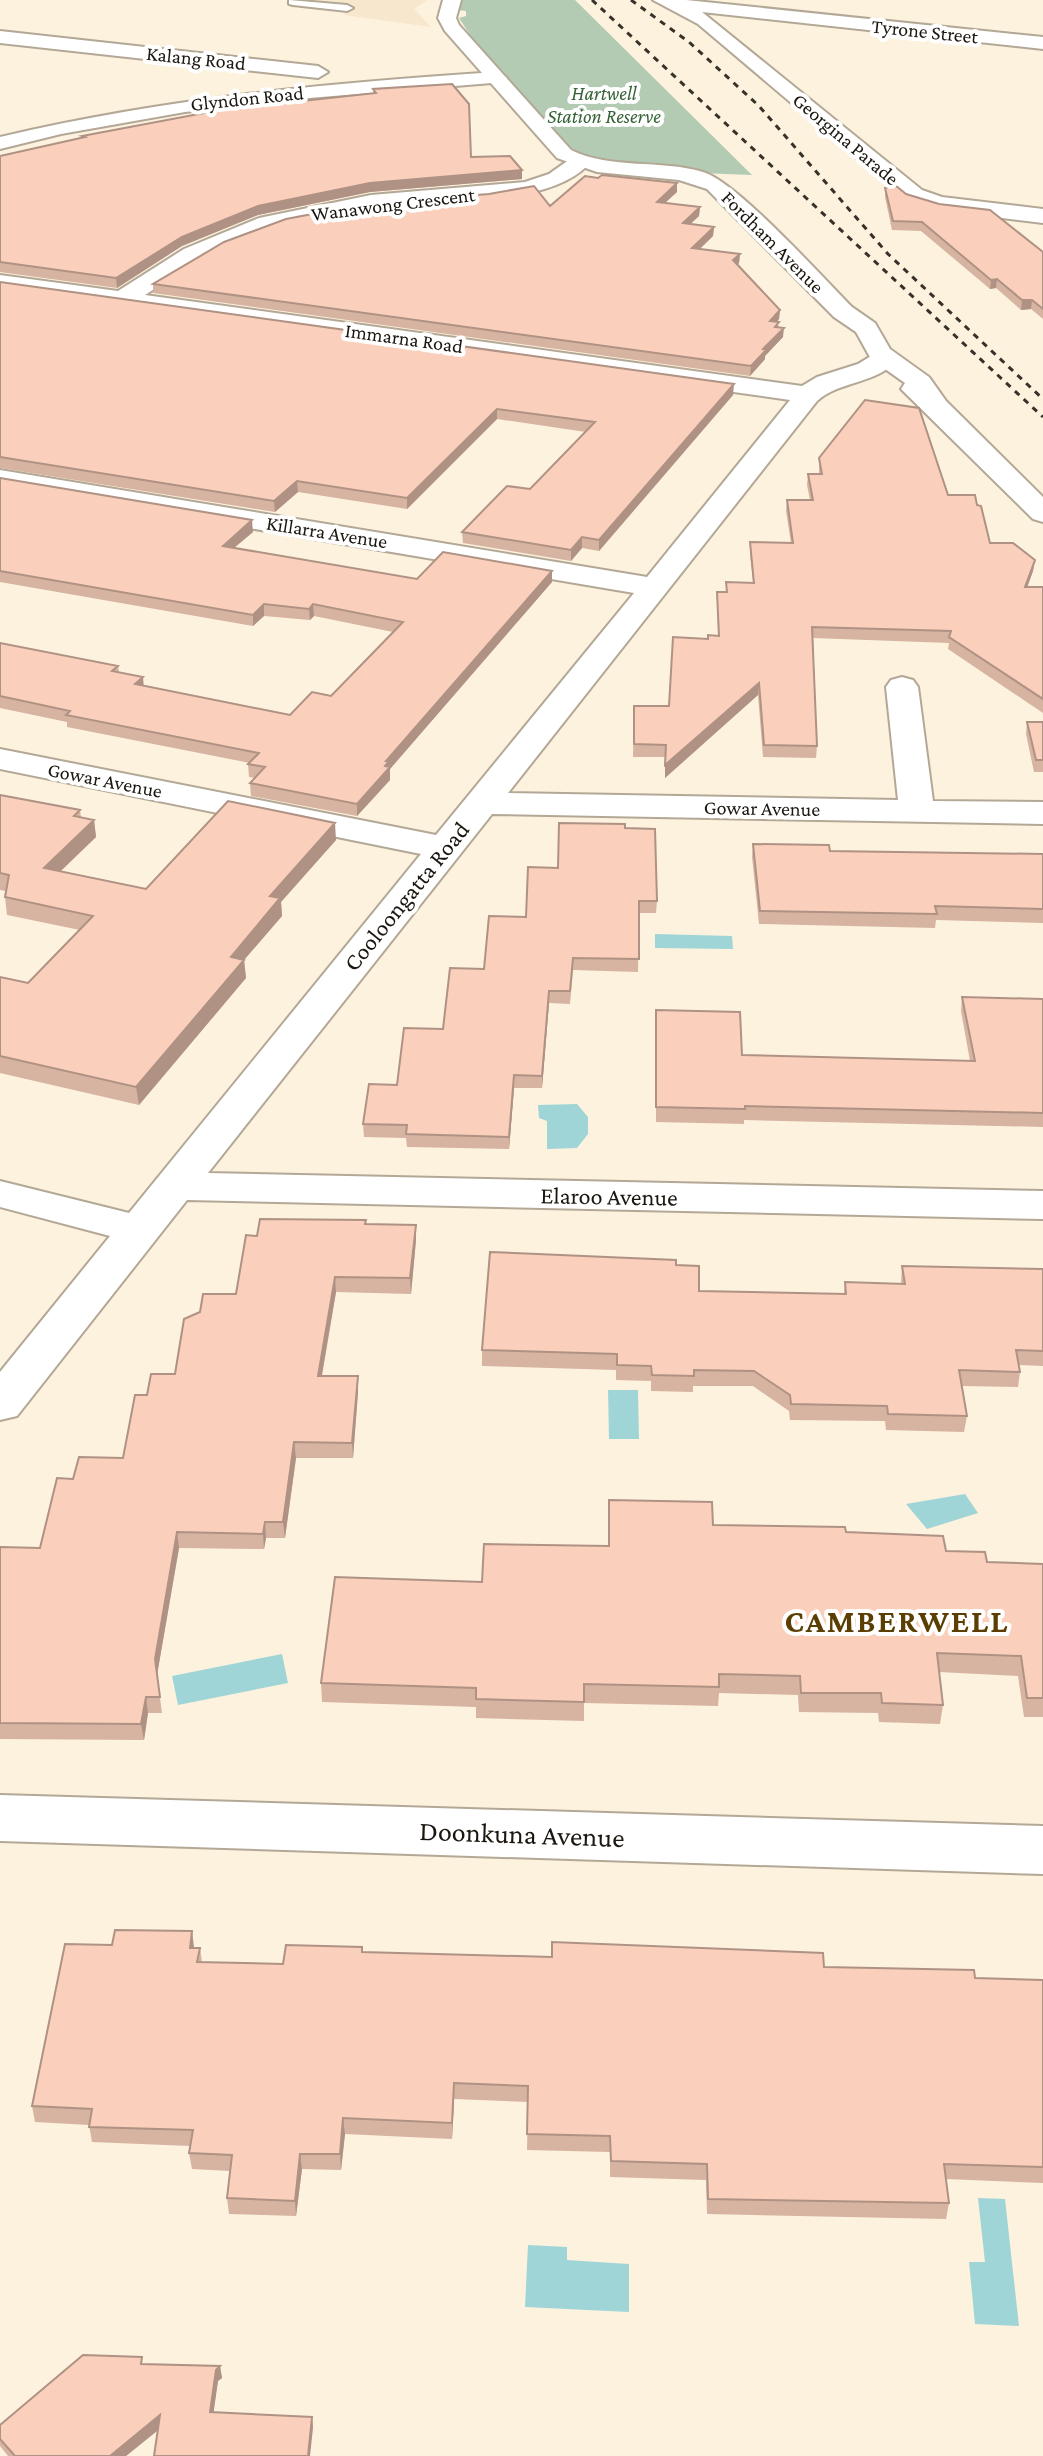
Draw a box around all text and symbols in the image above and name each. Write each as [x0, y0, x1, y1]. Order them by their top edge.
street label: Tyrone Street [871, 14, 980, 49]
street label: Kalang Road [145, 42, 247, 75]
street label: Glyndon Road [189, 81, 305, 116]
park label: Hartwell Station Reserve [547, 82, 661, 127]
street label: Georgina Parade [788, 88, 903, 190]
street label: Wanawong Crescent [310, 183, 477, 226]
street label: Fordham Avenue [717, 186, 829, 298]
street label: Immarna Road [344, 319, 465, 357]
street label: Killarra Avenue [265, 512, 389, 552]
street label: Gowar Avenue [46, 758, 164, 802]
street label: Gowar Avenue [704, 796, 820, 820]
street label: Cooloongatta Road [338, 816, 474, 976]
street label: Elaroo Avenue [540, 1181, 678, 1211]
district label: CAMBERWELL [785, 1603, 1009, 1639]
street label: Doonkuna Avenue [419, 1815, 625, 1853]

